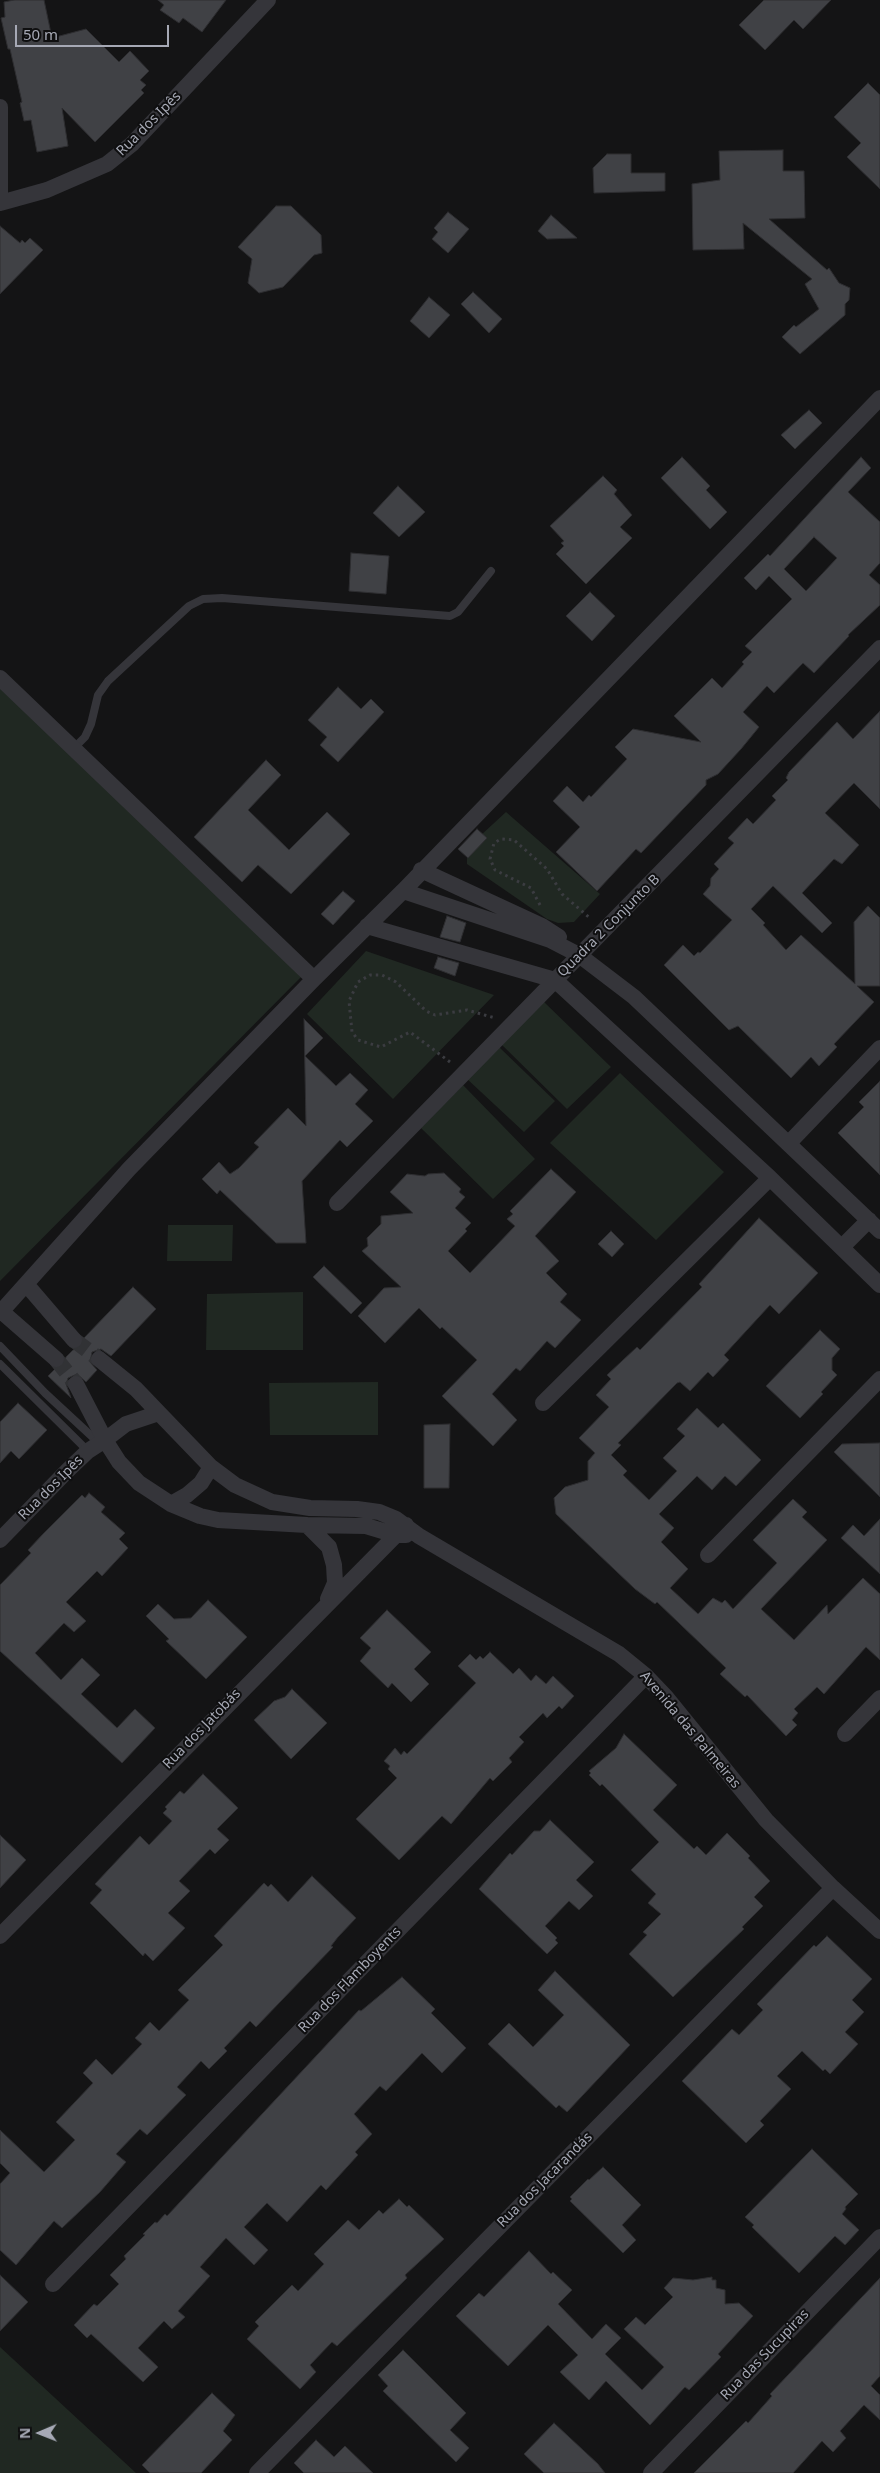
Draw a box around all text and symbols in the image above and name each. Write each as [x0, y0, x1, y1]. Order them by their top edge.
scale bar [18, 15, 171, 47]
text: 50 m [23, 24, 58, 44]
street label: Rua dos Ipês [113, 88, 185, 160]
street label: Quadra 2 Conjunto B [554, 871, 664, 981]
street label: Rua dos Ipês [15, 1452, 87, 1524]
street label: Avenida das Palmeiras [636, 1668, 744, 1792]
street label: Rua dos Jatobás [160, 1686, 244, 1772]
street label: Rua dos Flamboyents [295, 1924, 405, 2036]
street label: Rua dos Jacarandás [494, 2129, 596, 2231]
street label: Rua das Sucupiras [717, 2306, 813, 2404]
north arrow [15, 2408, 65, 2458]
text: N [15, 2427, 34, 2439]

